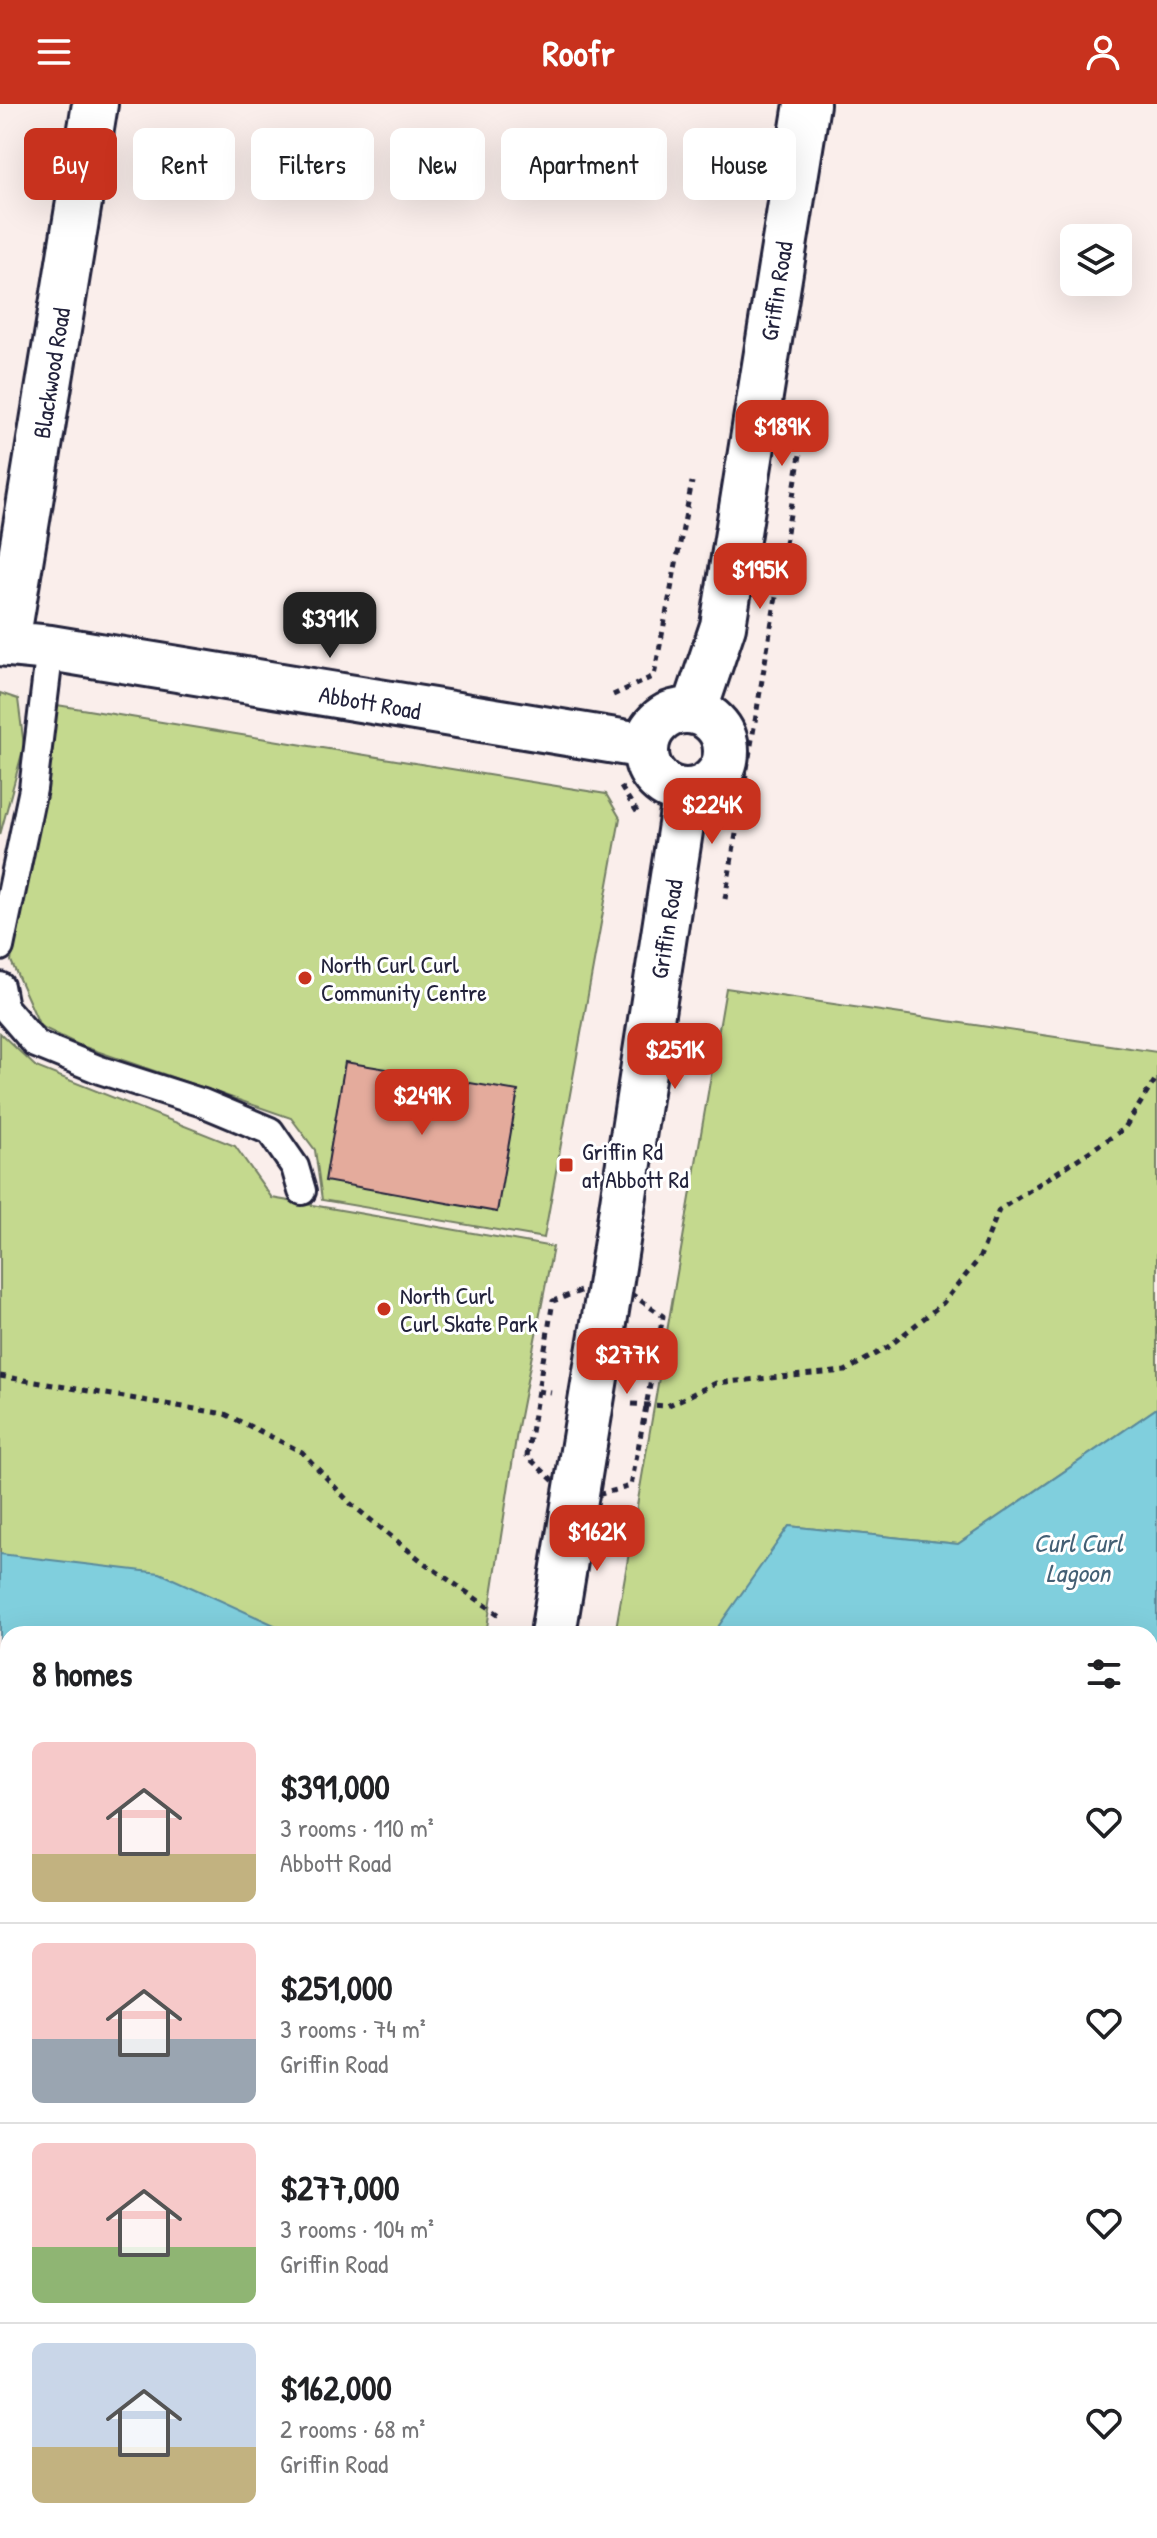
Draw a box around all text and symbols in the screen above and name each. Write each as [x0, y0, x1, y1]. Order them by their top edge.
text: Roofr [542, 28, 615, 77]
icon: menu [32, 30, 76, 74]
icon: person [1081, 30, 1125, 74]
chip: Buy [24, 128, 117, 200]
chip: Rent [133, 128, 235, 200]
chip: Filters [251, 128, 374, 200]
chip: New [390, 128, 485, 200]
chip: Apartment [501, 128, 667, 200]
chip: House [683, 128, 796, 200]
map controls [1060, 224, 1132, 296]
button: layers [1060, 224, 1132, 296]
street label: Griffin Road [752, 239, 800, 343]
street label: Blackwood Road [25, 305, 77, 441]
pin: $189K [726, 400, 838, 468]
text: $189K [753, 408, 811, 443]
pin: $195K [704, 543, 816, 611]
text: $195K [732, 551, 788, 586]
pin: $391K [274, 592, 386, 660]
text: $391K [301, 600, 359, 635]
street label: Abbott Road [317, 677, 423, 727]
pin: $224K [656, 778, 768, 846]
text: $224K [682, 786, 742, 821]
street label: Griffin Road [642, 877, 690, 981]
place label: North Curl Curl Community Centre [321, 948, 487, 1008]
marker: North Curl Curl Community Centre [296, 969, 314, 987]
pin: $251K [619, 1023, 731, 1091]
text: $251K [645, 1031, 705, 1066]
pin: $249K [366, 1069, 478, 1137]
text: $249K [393, 1077, 451, 1112]
place label: Griffin Rd at Abbott Rd [582, 1135, 689, 1195]
marker: Griffin Rd at Abbott Rd [557, 1156, 575, 1174]
place label: North Curl Curl Skate Park [400, 1279, 538, 1339]
marker: North Curl Curl Skate Park [375, 1300, 393, 1318]
pin: $277K [571, 1328, 683, 1396]
text: $277K [595, 1336, 659, 1371]
pin: $162K [541, 1505, 653, 1573]
text: $162K [568, 1513, 626, 1548]
water label: Curl Curl Lagoon [1033, 1525, 1124, 1591]
text: 8 homes [32, 1651, 132, 1697]
icon: filters [1082, 1652, 1126, 1696]
text: $391,000 [280, 1764, 390, 1810]
icon: home [96, 1774, 192, 1870]
icon: heart [1082, 1800, 1126, 1844]
text: 3 rooms · 110 m² [280, 1810, 434, 1845]
text: Abbott Road [280, 1845, 391, 1880]
text: $251,000 [280, 1965, 392, 2011]
icon: home [96, 1975, 192, 2071]
icon: heart [1082, 2001, 1126, 2045]
text: 3 rooms · 74 m² [280, 2011, 426, 2046]
text: Griffin Road [280, 2046, 388, 2081]
text: $277,000 [280, 2165, 399, 2211]
icon: home [96, 2175, 192, 2271]
icon: heart [1082, 2201, 1126, 2245]
text: 3 rooms · 104 m² [280, 2211, 434, 2246]
text: Griffin Road [280, 2246, 388, 2281]
text: $162,000 [280, 2365, 392, 2411]
icon: home [96, 2375, 192, 2471]
icon: heart [1082, 2401, 1126, 2445]
text: 2 rooms · 68 m² [280, 2411, 425, 2446]
text: Griffin Road [280, 2446, 388, 2481]

